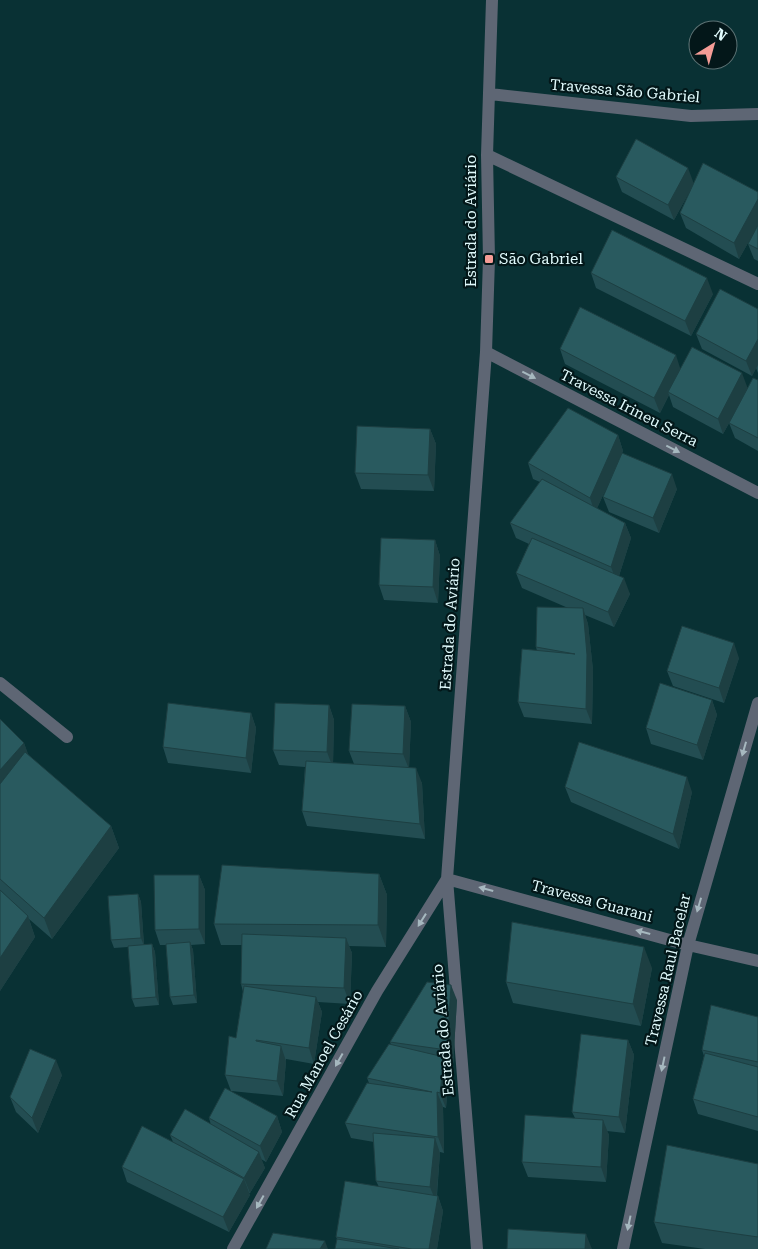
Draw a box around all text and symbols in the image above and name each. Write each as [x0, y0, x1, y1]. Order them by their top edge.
north arrow [688, 20, 738, 70]
text: N [712, 25, 730, 44]
street label: Travessa São Gabriel [549, 75, 701, 107]
street label: Estrada do Aviário [462, 155, 480, 287]
place label: São Gabriel [499, 250, 583, 268]
marker: São Gabriel [483, 253, 495, 265]
street label: Travessa Irineu Serra [557, 365, 701, 451]
one-way arrow [522, 371, 536, 379]
one-way arrow [666, 445, 681, 453]
street label: Estrada do Aviário [436, 557, 464, 691]
one-way arrow [740, 742, 748, 757]
street label: Travessa Guarani [530, 876, 655, 926]
one-way arrow [479, 885, 494, 893]
street label: Travessa Raul Bacelar [642, 892, 694, 1048]
one-way arrow [695, 898, 703, 913]
one-way arrow [417, 913, 426, 927]
one-way arrow [635, 928, 650, 936]
street label: Estrada do Aviário [428, 963, 458, 1097]
street label: Rua Manoel Cesário [281, 987, 367, 1121]
one-way arrow [335, 1052, 343, 1067]
one-way arrow [658, 1056, 666, 1072]
one-way arrow [256, 1194, 264, 1209]
one-way arrow [625, 1215, 633, 1230]

